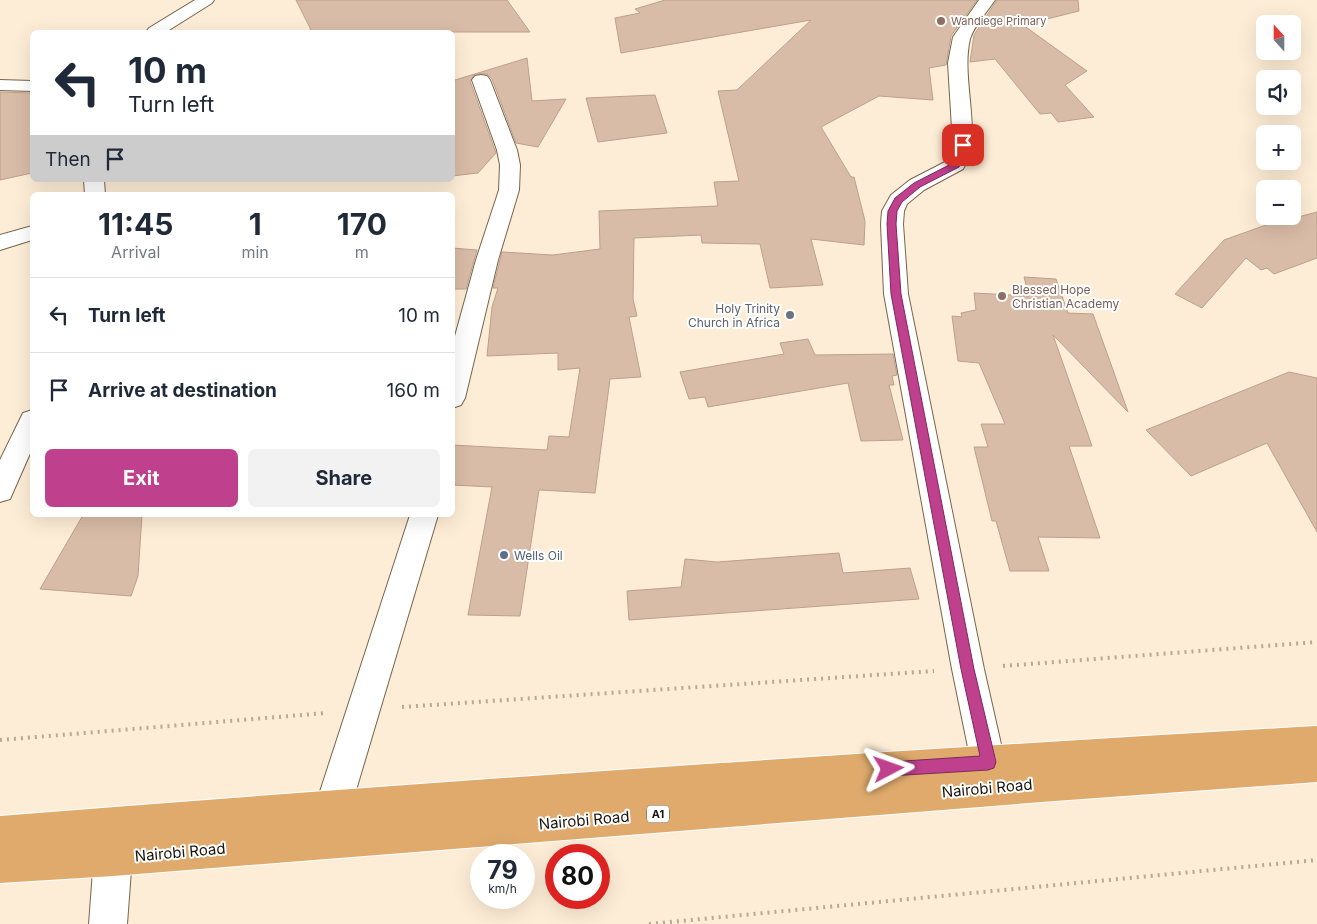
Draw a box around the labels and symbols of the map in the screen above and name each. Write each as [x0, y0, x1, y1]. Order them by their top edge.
place label: Wandiege Primary [951, 14, 1046, 28]
marker: Wandiege Primary [935, 15, 947, 27]
north arrow [1256, 15, 1301, 60]
pin [942, 124, 984, 166]
place label: Blessed Hope Christian Academy [1012, 282, 1120, 311]
marker: Blessed Hope Christian Academy [996, 290, 1008, 302]
place label: Holy Trinity Church in Africa [688, 301, 780, 330]
marker: Holy Trinity Church in Africa [784, 309, 796, 321]
place label: Wells Oil [514, 548, 563, 563]
marker: Wells Oil [498, 549, 510, 561]
position arrow [862, 742, 914, 794]
street label: Nairobi Road [941, 775, 1033, 801]
road number: A1 [647, 806, 669, 822]
street label: Nairobi Road [538, 807, 630, 833]
street label: Nairobi Road [134, 839, 226, 865]
speed limit sign: 80 [545, 844, 610, 909]

